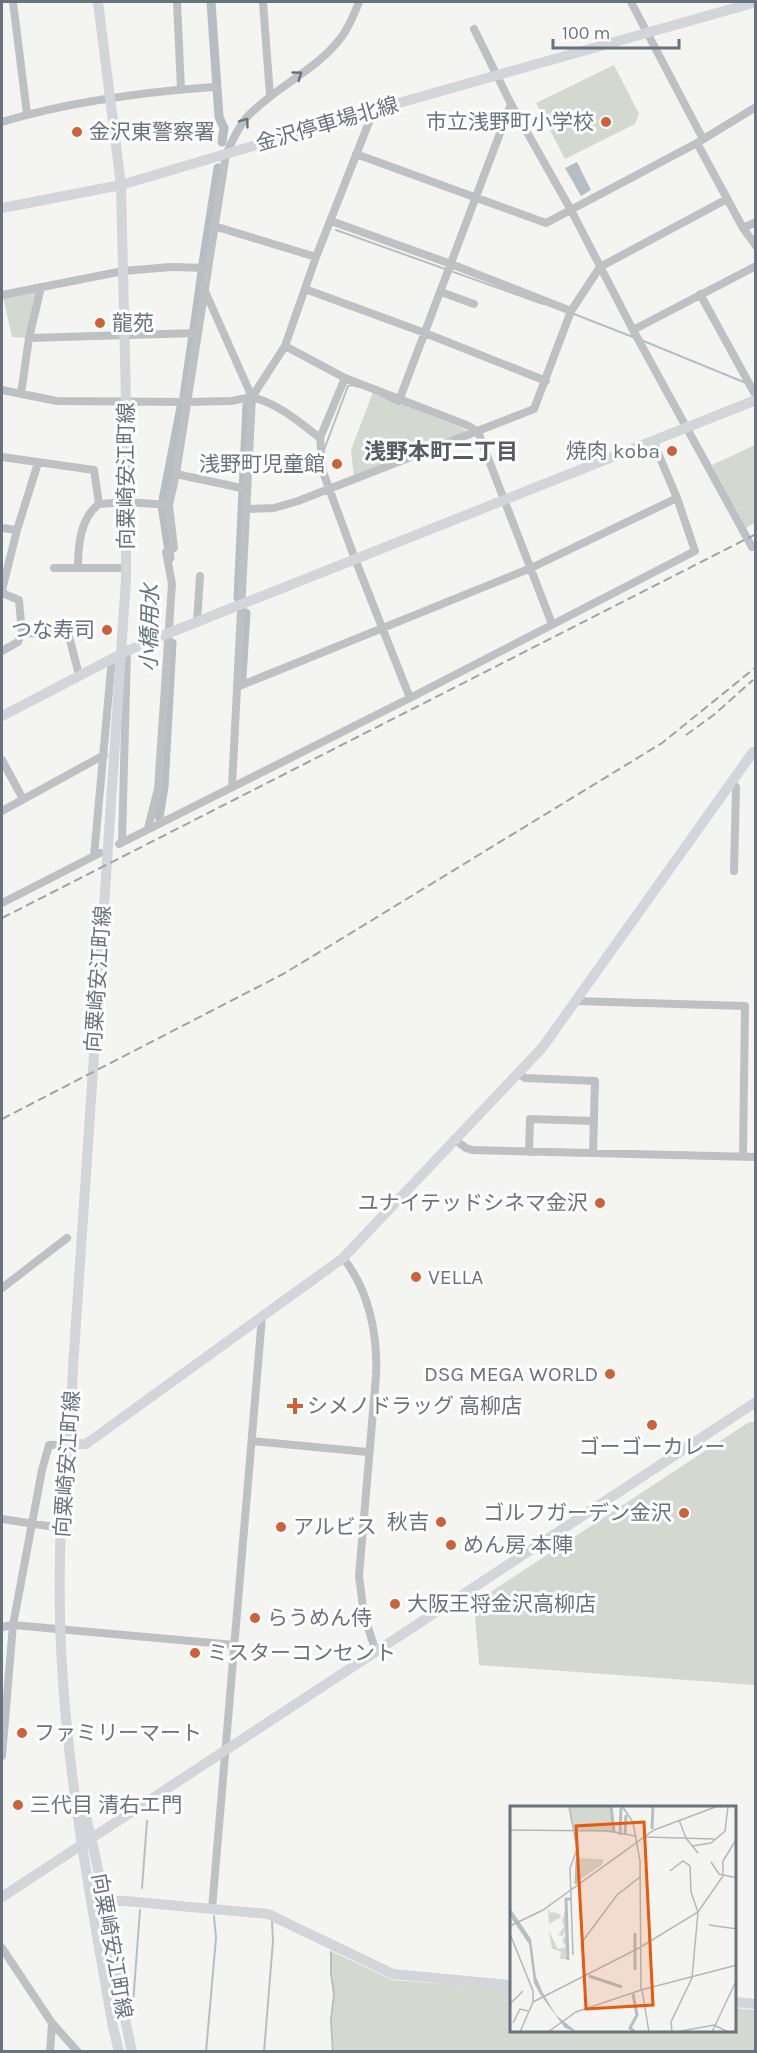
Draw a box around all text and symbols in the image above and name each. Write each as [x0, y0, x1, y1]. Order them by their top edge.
scale bar [553, 12, 679, 50]
text: 100 m [562, 22, 610, 44]
one-way arrow [291, 72, 302, 83]
street label: 金沢停車場北線 [253, 92, 401, 156]
place label: 市立浅野町小学校 [426, 110, 594, 134]
marker: 市立浅野町小学校 [599, 115, 613, 129]
one-way arrow [238, 118, 249, 129]
place label: 金沢東警察署 [89, 120, 215, 144]
marker: 金沢東警察署 [70, 125, 84, 139]
place label: 龍苑 [112, 311, 154, 335]
marker: 龍苑 [93, 316, 107, 330]
street label: 向粟崎安江町線 [114, 403, 138, 550]
district label: 浅野本町二丁目 [364, 439, 518, 465]
place label: 焼肉 koba [566, 439, 660, 463]
marker: 焼肉 koba [665, 444, 679, 458]
place label: 浅野町児童館 [199, 452, 325, 476]
marker: 浅野町児童館 [330, 457, 344, 471]
water label: 小橋用水 [136, 582, 164, 672]
place label: つな寿司 [11, 618, 95, 642]
marker: つな寿司 [100, 623, 114, 637]
street label: 向粟崎安江町線 [81, 905, 115, 1053]
place label: ユナイテッドシネマ金沢 [357, 1191, 588, 1215]
marker: ユナイテッドシネマ金沢 [593, 1196, 607, 1210]
place label: VELLA [428, 1265, 483, 1289]
marker: VELLA [409, 1270, 423, 1284]
place label: DSG MEGA WORLD [424, 1362, 598, 1386]
marker: DSG MEGA WORLD [603, 1367, 617, 1381]
street label: 向粟崎安江町線 [50, 1390, 84, 1538]
place label: シメノドラッグ 高柳店 [307, 1394, 522, 1418]
marker: シメノドラッグ 高柳店 [288, 1399, 302, 1413]
marker: ゴーゴーカレー [645, 1418, 659, 1432]
place label: ゴーゴーカレー [579, 1435, 726, 1459]
place label: ゴルフガーデン金沢 [483, 1501, 672, 1525]
marker: ゴルフガーデン金沢 [677, 1506, 691, 1520]
place label: 秋吉 [387, 1510, 429, 1534]
place label: アルビス [293, 1515, 377, 1539]
marker: 秋吉 [434, 1515, 448, 1529]
marker: アルビス [274, 1520, 288, 1534]
place label: めん房 本陣 [463, 1533, 573, 1557]
marker: めん房 本陣 [444, 1538, 458, 1552]
place label: 大阪王将金沢高柳店 [407, 1592, 596, 1616]
marker: 大阪王将金沢高柳店 [388, 1597, 402, 1611]
place label: らうめん侍 [267, 1606, 372, 1630]
marker: らうめん侍 [248, 1611, 262, 1625]
place label: ミスターコンセント [207, 1641, 396, 1665]
marker: ミスターコンセント [188, 1646, 202, 1660]
place label: ファミリーマート [34, 1721, 202, 1745]
marker: ファミリーマート [15, 1726, 29, 1740]
place label: 三代目 清右エ門 [30, 1793, 182, 1817]
marker: 三代目 清右エ門 [11, 1798, 25, 1812]
inset map [510, 1806, 736, 2032]
street label: 向粟崎安江町線 [87, 1872, 137, 2020]

